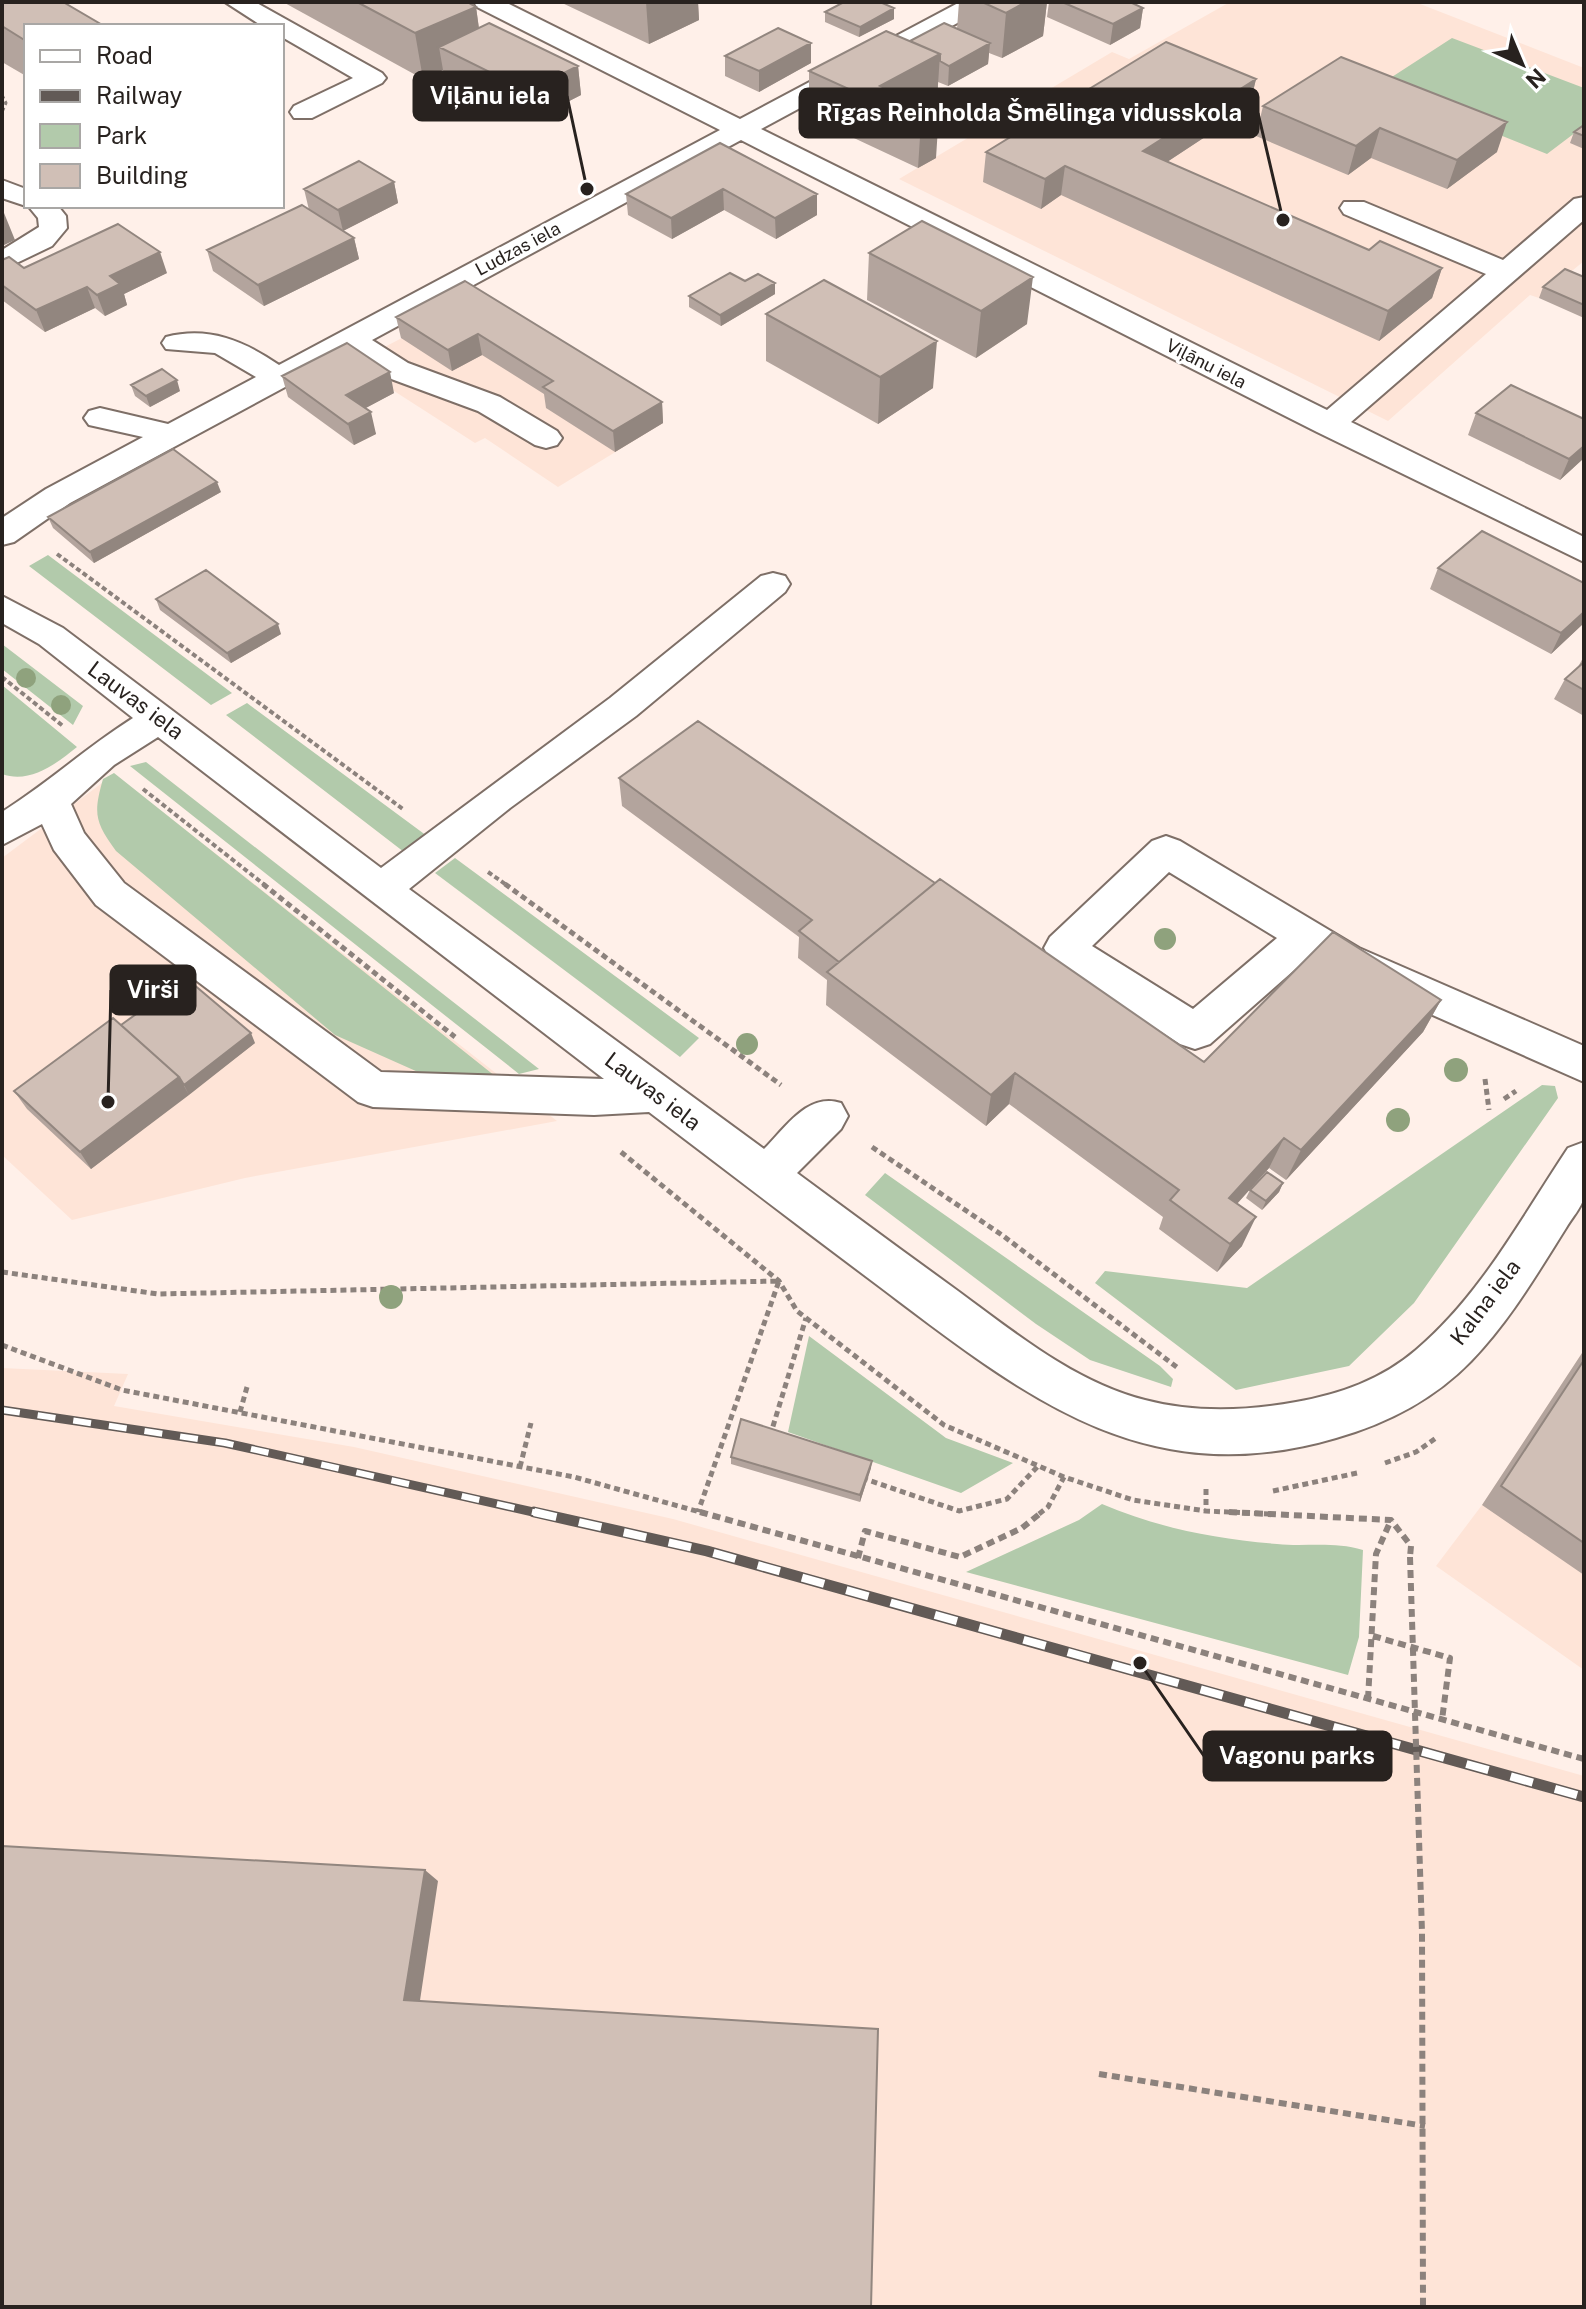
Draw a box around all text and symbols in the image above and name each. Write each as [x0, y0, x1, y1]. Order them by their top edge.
legend [24, 24, 284, 208]
north arrow [1482, 24, 1562, 104]
text: Road [96, 41, 153, 69]
text: N [1521, 63, 1551, 94]
callout: Viļānu iela [414, 72, 567, 120]
text: Railway [96, 81, 182, 109]
text: Viļānu iela [430, 81, 550, 110]
callout: Rīgas Reinholda Šmēlinga vidusskola [800, 89, 1258, 137]
text: Rīgas Reinholda Šmēlinga vidusskola [816, 98, 1242, 126]
text: Park [96, 121, 147, 149]
text: Building [96, 161, 188, 189]
street label: Ludzas iela [472, 217, 564, 280]
street label: Viļānu iela [1163, 334, 1250, 393]
street label: Lauvas iela [83, 656, 189, 744]
callout: Virši [111, 966, 195, 1014]
text: Virši [127, 975, 179, 1003]
street label: Lauvas iela [600, 1047, 706, 1135]
street label: Kalna iela [1444, 1254, 1526, 1350]
callout: Vagonu parks [1204, 1732, 1391, 1780]
text: Vagonu parks [1219, 1741, 1375, 1769]

